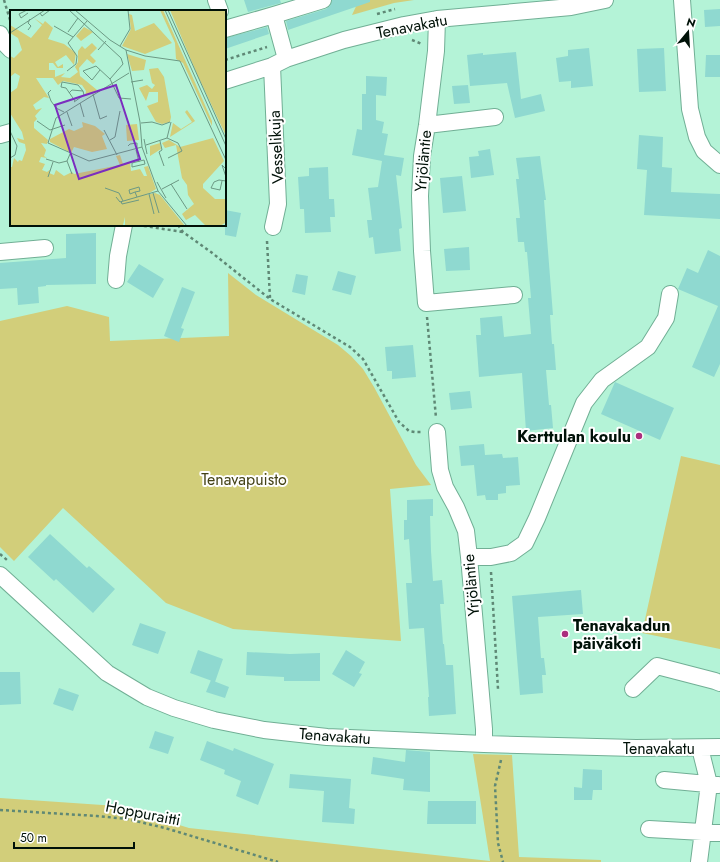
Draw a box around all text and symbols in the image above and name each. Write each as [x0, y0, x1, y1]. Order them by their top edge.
street label: Tenavakatu [375, 8, 449, 44]
inset map [10, 10, 226, 226]
north arrow [668, 12, 708, 52]
text: N [684, 14, 698, 31]
street label: Vesselikuja [263, 110, 289, 184]
street label: Yrjöläntie [409, 129, 437, 193]
place label: Kerttulan koulu [517, 425, 631, 448]
marker: Kerttulan koulu [634, 431, 644, 441]
park label: Tenavapuisto [201, 468, 287, 491]
street label: Yrjöläntie [457, 553, 485, 617]
place label: Tenavakadun päiväkoti [573, 614, 670, 655]
marker: Tenavakadun päiväkoti [560, 629, 570, 639]
street label: Tenavakatu [298, 722, 372, 750]
street label: Tenavakatu [623, 737, 695, 760]
street label: Hoppuraitti [103, 794, 183, 832]
scale bar [14, 824, 134, 850]
text: 50 m [20, 829, 47, 847]

